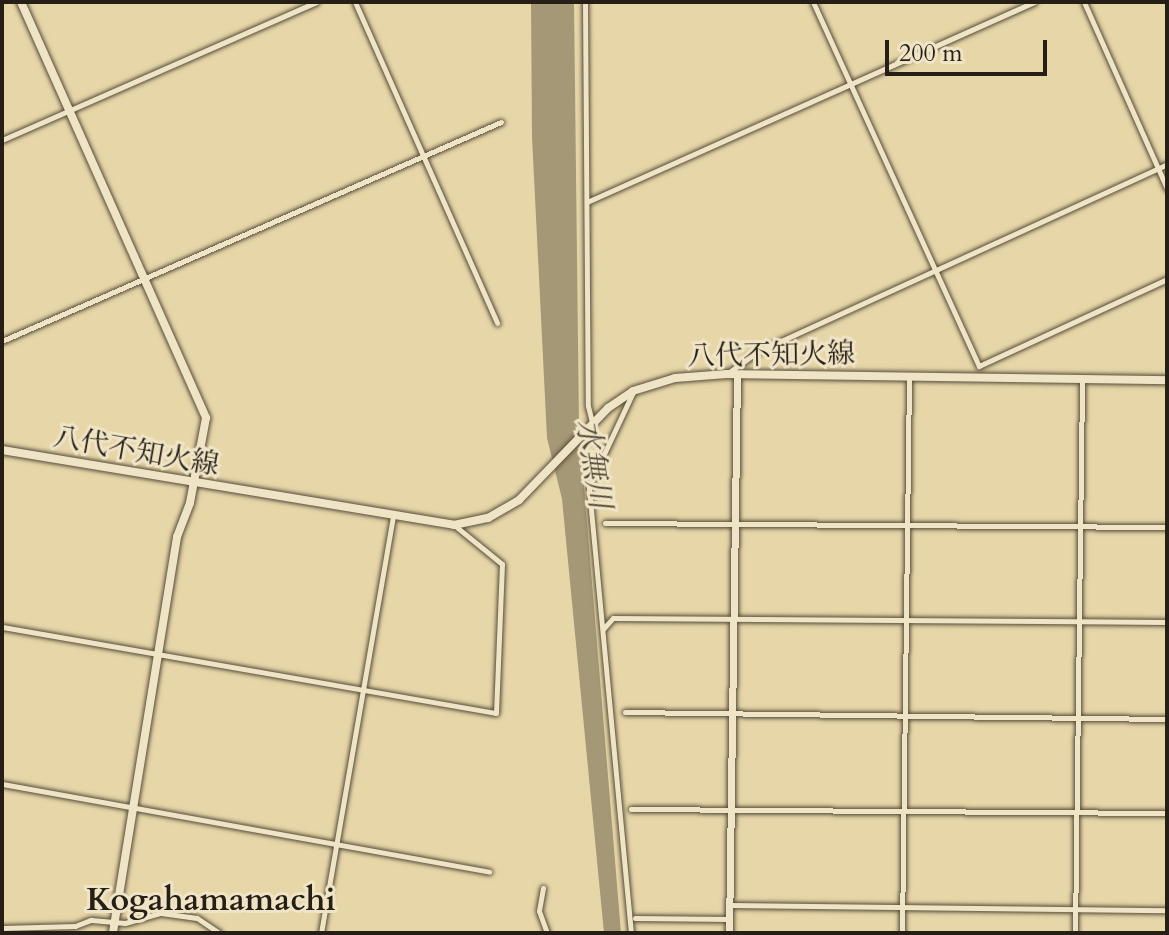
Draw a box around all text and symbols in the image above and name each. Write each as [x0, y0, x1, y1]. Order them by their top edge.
scale bar [889, 24, 1051, 74]
text: 200 m [899, 37, 963, 70]
street label: 八代不知火線 [687, 337, 855, 373]
water label: 水無川 [568, 417, 618, 511]
street label: 八代不知火線 [50, 420, 222, 482]
district label: Kogahamamachi [86, 881, 336, 919]

